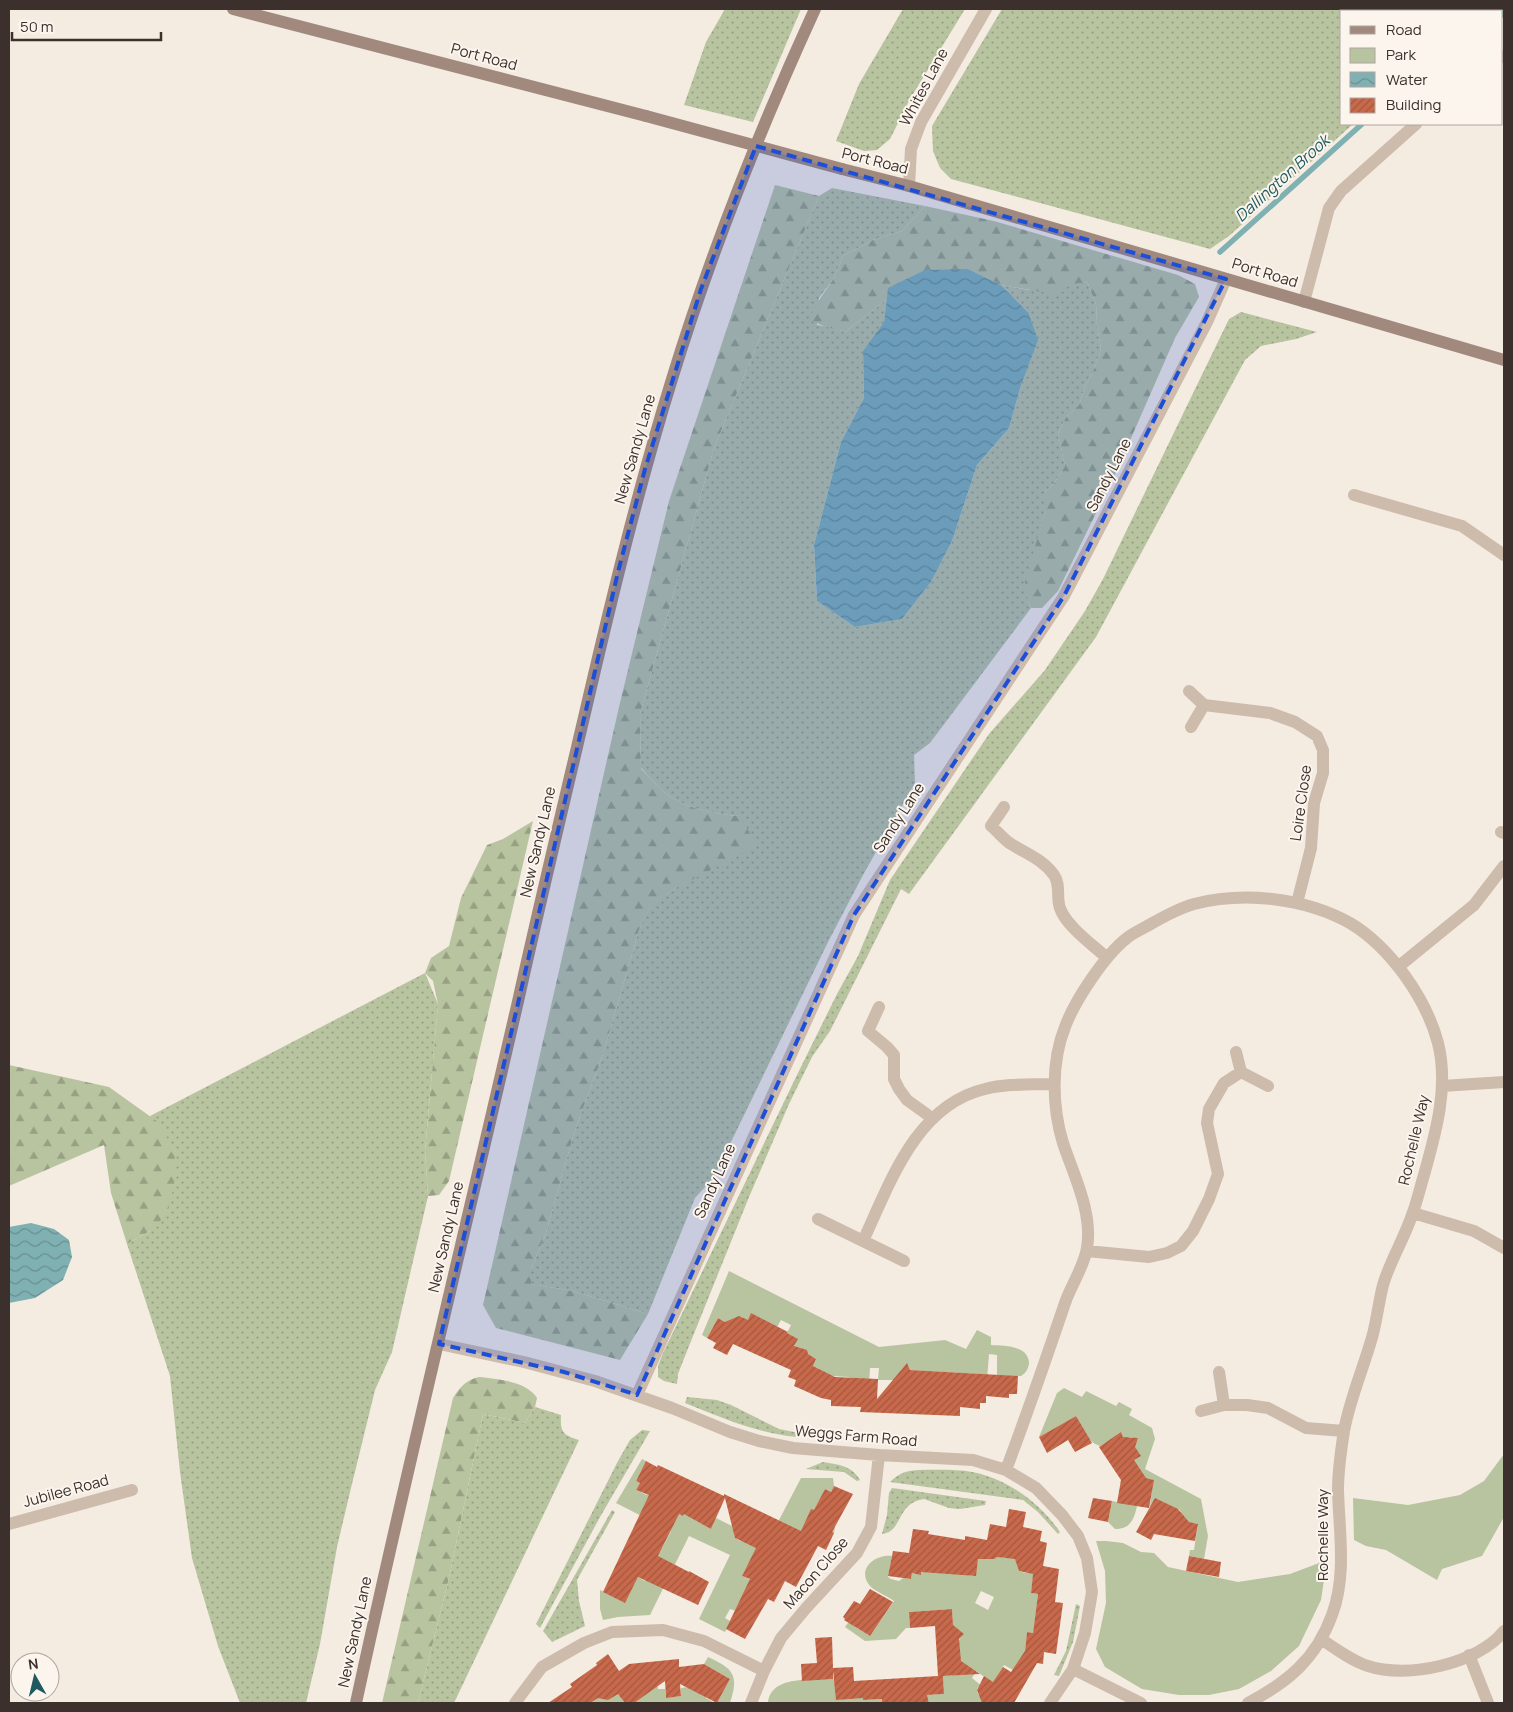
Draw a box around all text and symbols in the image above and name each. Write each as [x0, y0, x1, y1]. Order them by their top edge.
scale bar [12, 10, 161, 42]
legend [1340, 10, 1503, 125]
text: 50 m [20, 16, 54, 37]
text: Road [1386, 19, 1422, 40]
street label: Port Road [449, 38, 520, 75]
street label: Whites Lane [894, 44, 953, 129]
text: Park [1386, 44, 1416, 65]
text: Water [1386, 69, 1428, 90]
text: Building [1386, 94, 1441, 115]
water label: Dallington Brook [1230, 128, 1336, 226]
street label: Port Road [840, 142, 911, 179]
street label: Port Road [1230, 253, 1301, 292]
street label: New Sandy Lane [609, 391, 660, 506]
street label: Sandy Lane [1081, 434, 1136, 515]
street label: Loire Close [1285, 763, 1316, 842]
street label: Sandy Lane [868, 778, 929, 857]
street label: New Sandy Lane [515, 784, 561, 899]
street label: Rochelle Way [1393, 1093, 1434, 1187]
street label: Sandy Lane [689, 1140, 740, 1222]
street label: New Sandy Lane [423, 1179, 469, 1294]
street label: Weggs Farm Road [794, 1420, 918, 1451]
street label: Jubilee Road [21, 1469, 111, 1512]
street label: Rochelle Way [1312, 1489, 1333, 1581]
street label: Macon Close [778, 1532, 853, 1613]
street label: New Sandy Lane [332, 1574, 377, 1689]
north arrow [10, 1652, 60, 1702]
text: N [27, 1654, 39, 1674]

